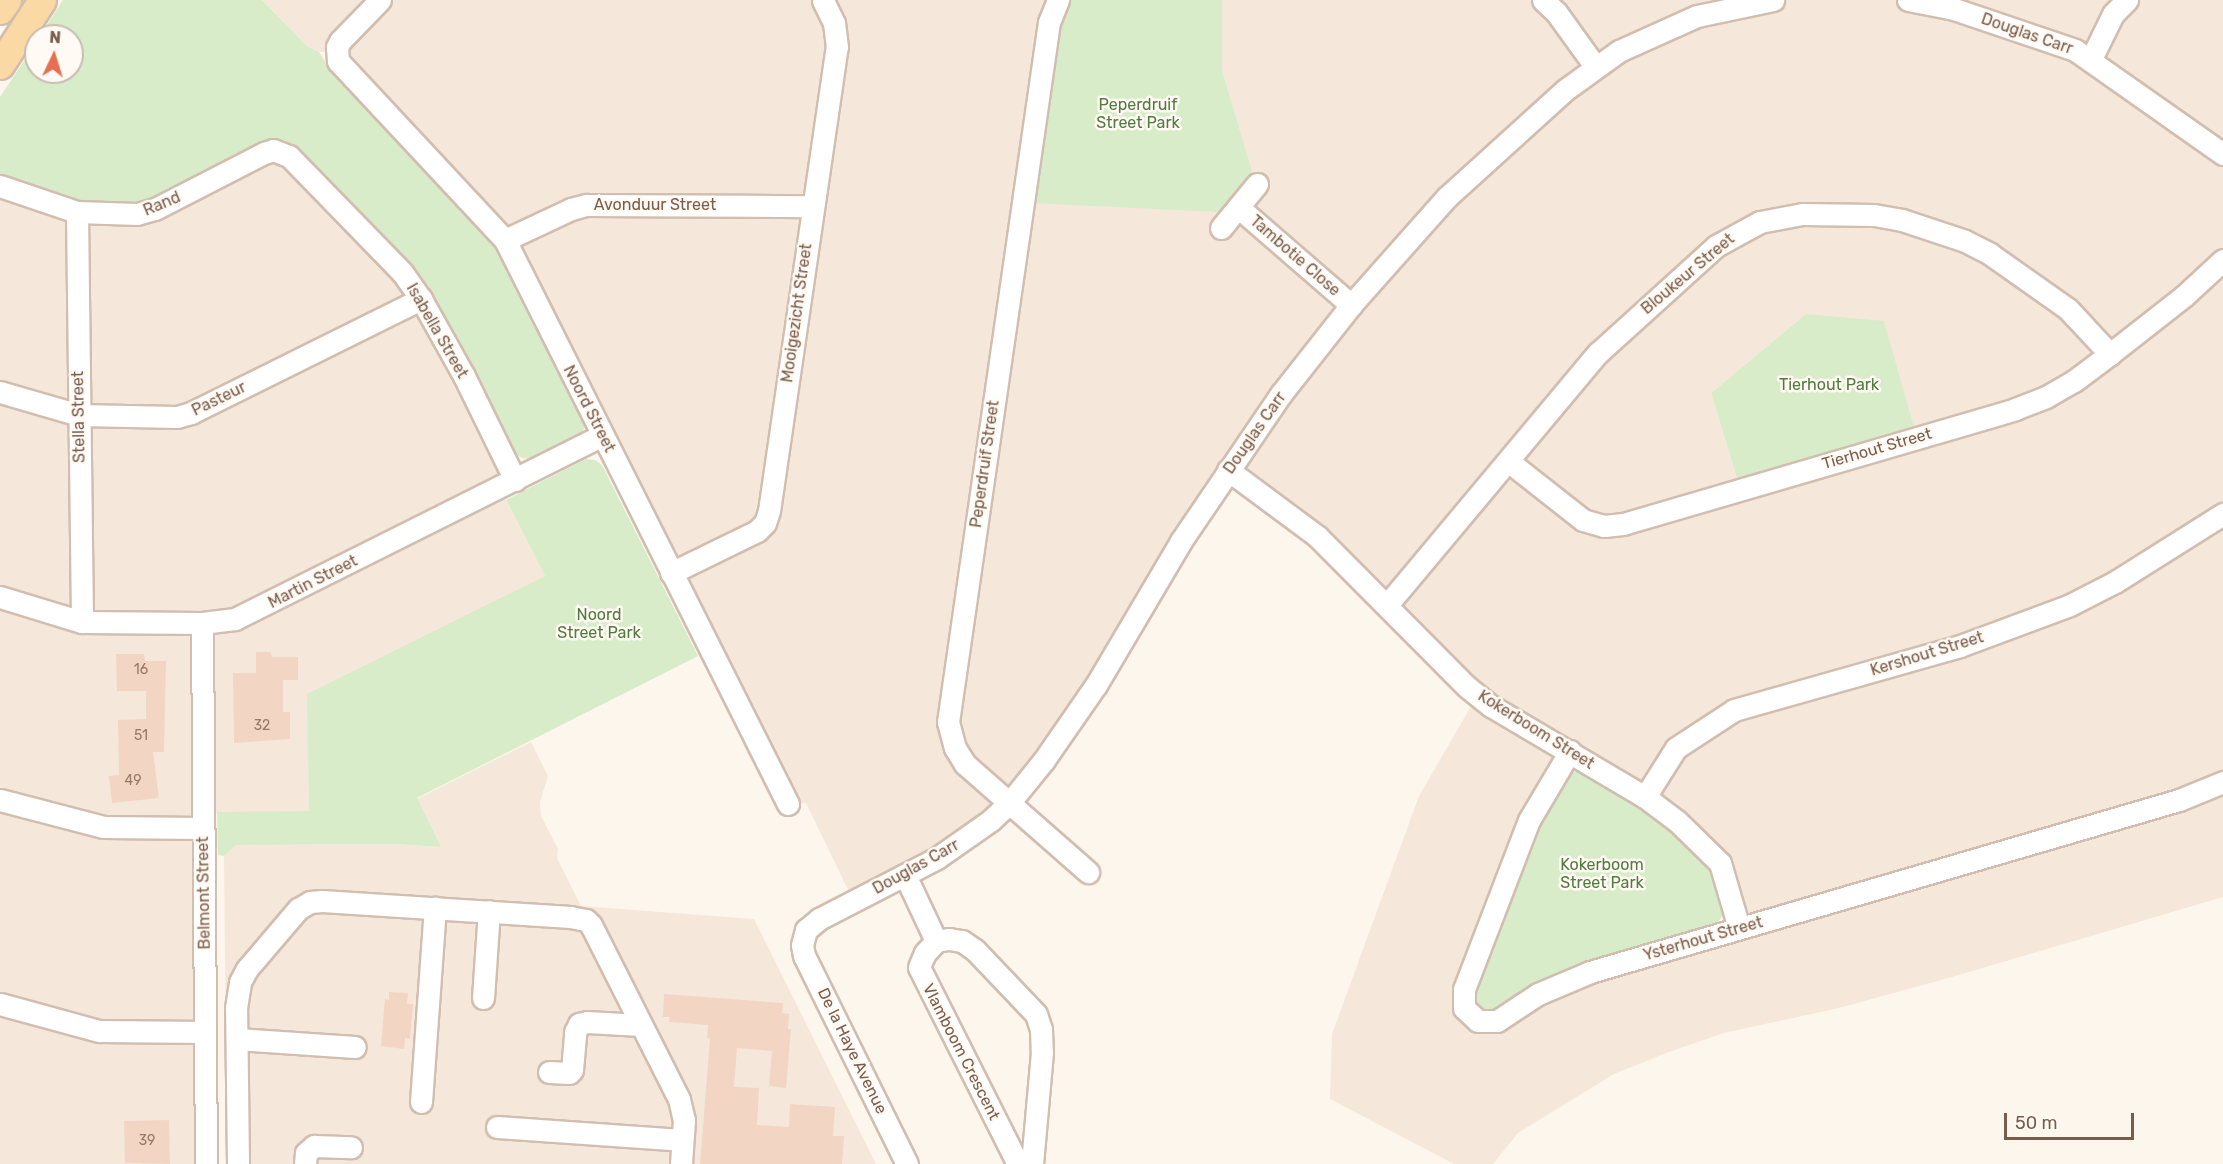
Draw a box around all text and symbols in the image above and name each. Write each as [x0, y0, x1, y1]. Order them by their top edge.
street label: Douglas Carr [1979, 9, 2075, 59]
north arrow [24, 24, 84, 84]
text: N [49, 28, 62, 47]
park label: Peperdruif Street Park [1096, 95, 1180, 133]
street label: Rand [141, 188, 183, 220]
street label: Avonduur Street [594, 195, 716, 215]
street label: Tambotie Close [1246, 212, 1344, 300]
street label: Bloukeur Street [1637, 229, 1739, 319]
street label: Mooigezicht Street [778, 242, 816, 384]
street label: Isabella Street [402, 280, 472, 382]
street label: Noord Street [559, 362, 619, 456]
street label: Stella Street [69, 371, 89, 463]
park label: Tierhout Park [1779, 375, 1879, 395]
street label: Pasteur [189, 378, 249, 420]
street label: Douglas Carr [1220, 388, 1290, 478]
street label: Peperdruif Street [967, 399, 1003, 529]
street label: Tierhout Street [1820, 424, 1934, 474]
street label: Martin Street [265, 551, 361, 613]
park label: Noord Street Park [557, 605, 641, 643]
street label: Kershout Street [1868, 628, 1986, 680]
house number: 16 [134, 662, 148, 678]
street label: Kokerboom Street [1474, 686, 1598, 774]
house number: 32 [254, 718, 270, 734]
house number: 51 [134, 728, 148, 744]
house number: 49 [125, 773, 141, 789]
street label: Douglas Carr [869, 835, 963, 899]
street label: Belmont Street [193, 836, 215, 950]
park label: Kokerboom Street Park [1560, 855, 1644, 893]
street label: Ysterhout Street [1641, 913, 1765, 965]
street label: Vlamboom Crescent [918, 980, 1004, 1124]
street label: De la Haye Avenue [813, 985, 891, 1117]
scale bar [2007, 1101, 2138, 1139]
text: 50 m [2015, 1112, 2058, 1134]
house number: 39 [139, 1133, 155, 1149]

